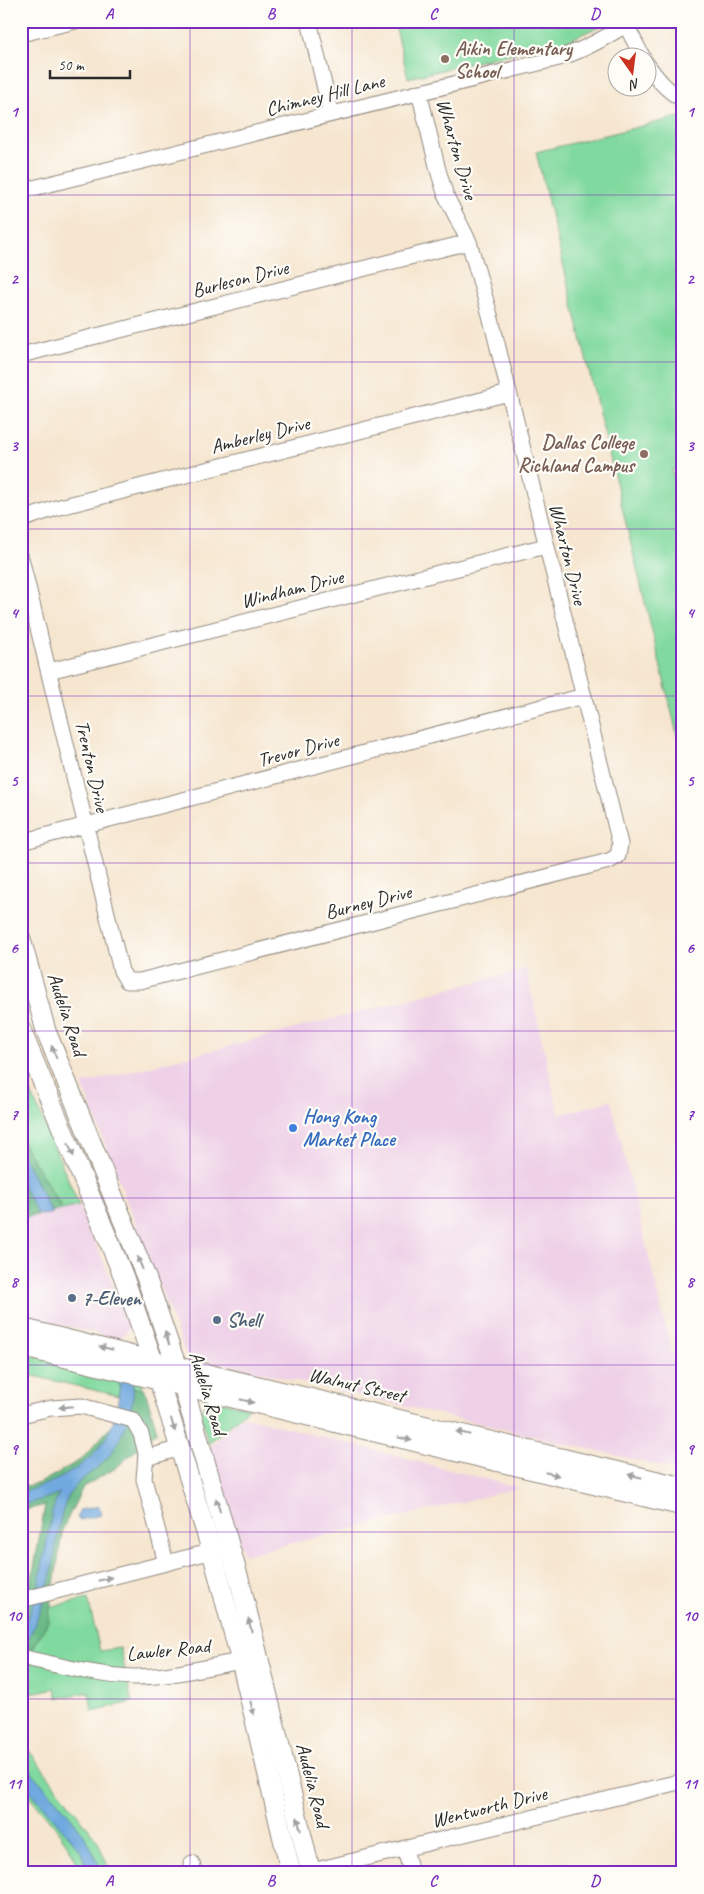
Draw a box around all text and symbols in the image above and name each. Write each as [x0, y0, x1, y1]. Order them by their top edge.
text: A [105, 4, 115, 24]
text: B [267, 4, 277, 24]
text: C [429, 4, 439, 24]
text: D [590, 4, 601, 24]
place label: Aikin Elementary School [455, 36, 574, 84]
scale bar [50, 48, 130, 80]
north arrow [606, 48, 656, 98]
marker: Aikin Elementary School [439, 53, 451, 65]
text: 50 m [58, 56, 85, 75]
street label: Chimney Hill Lane [263, 68, 388, 122]
text: N [627, 75, 641, 94]
street label: Wharton Drive [431, 96, 484, 204]
text: 1 [10, 102, 19, 122]
text: 1 [686, 102, 695, 122]
street label: Burleson Drive [189, 255, 292, 303]
text: 2 [10, 269, 19, 289]
text: 2 [686, 269, 695, 289]
street label: Amberley Drive [208, 410, 313, 459]
place label: Dallas College Richland Campus [518, 430, 636, 478]
text: 3 [10, 436, 19, 456]
text: 3 [686, 436, 695, 456]
marker: Dallas College Richland Campus [638, 448, 650, 460]
street label: Wharton Drive [543, 501, 593, 609]
street label: Windham Drive [238, 564, 347, 614]
text: 4 [10, 603, 19, 623]
text: 4 [686, 603, 695, 623]
street label: Trenton Drive [69, 718, 115, 816]
street label: Trevor Drive [255, 727, 343, 773]
text: 5 [11, 771, 20, 791]
text: 5 [687, 771, 696, 791]
street label: Burney Drive [322, 879, 415, 925]
text: 6 [10, 938, 19, 958]
text: 6 [686, 938, 695, 958]
street label: Audelia Road [42, 969, 93, 1062]
one-way arrow [50, 1045, 57, 1060]
place label: Hong Kong Market Place [303, 1104, 397, 1152]
text: 7 [10, 1105, 19, 1125]
text: 7 [686, 1105, 695, 1125]
marker: Hong Kong Market Place [287, 1122, 299, 1134]
one-way arrow [68, 1142, 75, 1157]
one-way arrow [136, 1256, 144, 1271]
text: 8 [10, 1272, 19, 1292]
text: 8 [686, 1272, 695, 1292]
place label: 7-Eleven [82, 1286, 143, 1311]
marker: 7-Eleven [66, 1292, 78, 1304]
place label: Shell [227, 1308, 264, 1333]
marker: Shell [211, 1314, 223, 1326]
one-way arrow [163, 1330, 170, 1345]
one-way arrow [99, 1344, 114, 1352]
street label: Audelia Road [183, 1348, 233, 1441]
street label: Walnut Street [306, 1362, 411, 1409]
one-way arrow [240, 1397, 255, 1405]
one-way arrow [58, 1403, 74, 1411]
one-way arrow [170, 1418, 177, 1433]
one-way arrow [455, 1429, 470, 1437]
one-way arrow [398, 1435, 413, 1443]
text: 9 [10, 1439, 19, 1459]
text: 9 [686, 1439, 695, 1459]
one-way arrow [544, 1470, 559, 1478]
one-way arrow [628, 1472, 643, 1480]
one-way arrow [213, 1498, 221, 1513]
one-way arrow [97, 1575, 112, 1583]
text: 10 [7, 1606, 23, 1626]
text: 10 [683, 1606, 699, 1626]
one-way arrow [246, 1617, 254, 1632]
street label: Lawler Road [125, 1633, 214, 1667]
one-way arrow [248, 1701, 256, 1716]
street label: Audelia Road [290, 1740, 336, 1833]
text: 11 [7, 1774, 23, 1794]
text: 11 [683, 1774, 699, 1794]
street label: Wentworth Drive [429, 1780, 551, 1833]
one-way arrow [295, 1816, 303, 1831]
text: A [105, 1871, 115, 1891]
text: B [267, 1871, 277, 1891]
text: C [429, 1871, 439, 1891]
text: D [590, 1871, 601, 1891]

